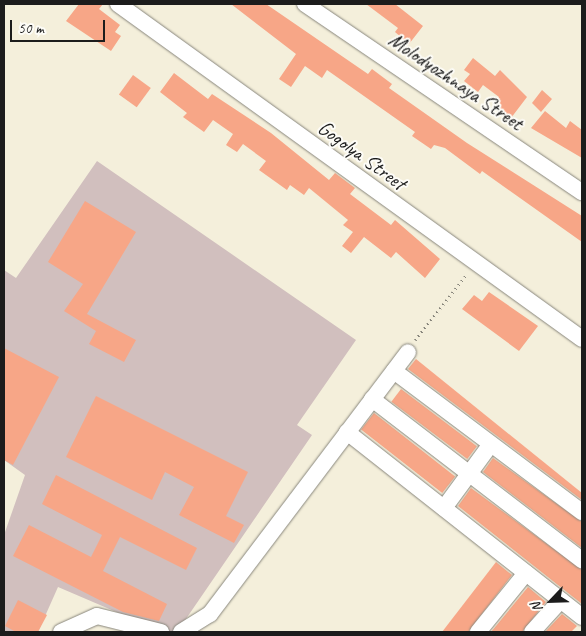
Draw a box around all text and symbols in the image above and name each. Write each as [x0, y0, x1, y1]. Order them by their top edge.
scale bar [12, 10, 108, 42]
text: 50 m [18, 19, 44, 38]
street label: Molodyozhnaya Street [384, 27, 528, 135]
street label: Gogolya Street [313, 115, 411, 195]
north arrow [526, 576, 576, 626]
text: N [527, 600, 546, 615]

